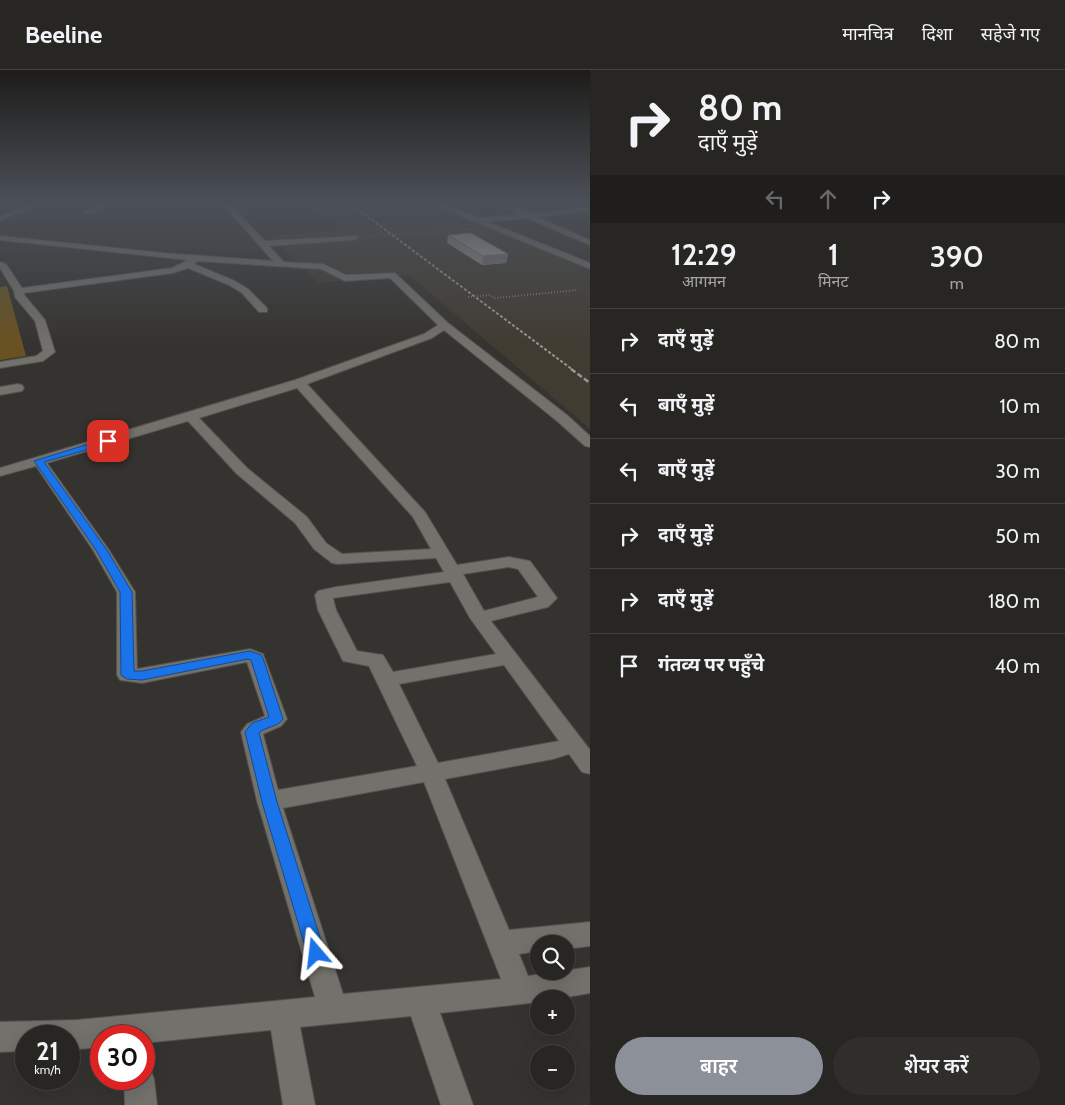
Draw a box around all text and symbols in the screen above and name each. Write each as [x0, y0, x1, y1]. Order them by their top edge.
text: Beeline [25, 20, 102, 49]
text: मानचित्र [842, 23, 894, 45]
text: दिशा [922, 23, 953, 45]
text: सहेजे गए [981, 23, 1040, 45]
text: 80 m [698, 86, 782, 129]
icon: right [615, 90, 680, 155]
text: दाएँ मुड़ें [698, 129, 757, 156]
icon: left [761, 185, 789, 213]
icon: ahead [814, 185, 842, 213]
icon: right [867, 185, 895, 213]
text: 12:29 [671, 236, 737, 273]
text: 1 [828, 236, 839, 273]
text: 390 [930, 238, 984, 275]
text: आगमन [682, 272, 726, 291]
text: मिनट [818, 272, 849, 291]
text: m [950, 274, 964, 293]
icon: right [615, 327, 643, 355]
text: दाएँ मुड़ें [658, 328, 713, 351]
text: 80 m [994, 330, 1040, 353]
icon: left [615, 392, 643, 420]
text: बाएँ मुड़ें [658, 393, 714, 416]
text: 10 m [1000, 395, 1040, 418]
pin [87, 420, 129, 462]
icon: arrive [94, 427, 122, 455]
icon: left [615, 457, 643, 485]
text: बाएँ मुड़ें [658, 458, 714, 481]
text: 30 m [996, 460, 1040, 483]
icon: right [615, 522, 643, 550]
text: दाएँ मुड़ें [658, 523, 713, 546]
text: 50 m [996, 525, 1040, 548]
icon: right [615, 587, 643, 615]
text: दाएँ मुड़ें [658, 588, 713, 611]
text: 180 m [988, 590, 1040, 613]
icon: arrive [615, 652, 643, 680]
text: गंतव्य पर पहुँचे [658, 653, 764, 676]
text: 40 m [995, 655, 1040, 678]
position arrow [289, 926, 341, 978]
map controls [530, 935, 575, 1090]
button: search [530, 935, 575, 980]
button: + [530, 990, 575, 1035]
speed limit sign: 30 [90, 1025, 155, 1090]
text: 21 [36, 1036, 59, 1066]
button: बाहर [615, 1037, 823, 1095]
button: शेयर करें [833, 1037, 1040, 1095]
button: − [530, 1045, 575, 1090]
text: km/h [34, 1062, 61, 1077]

